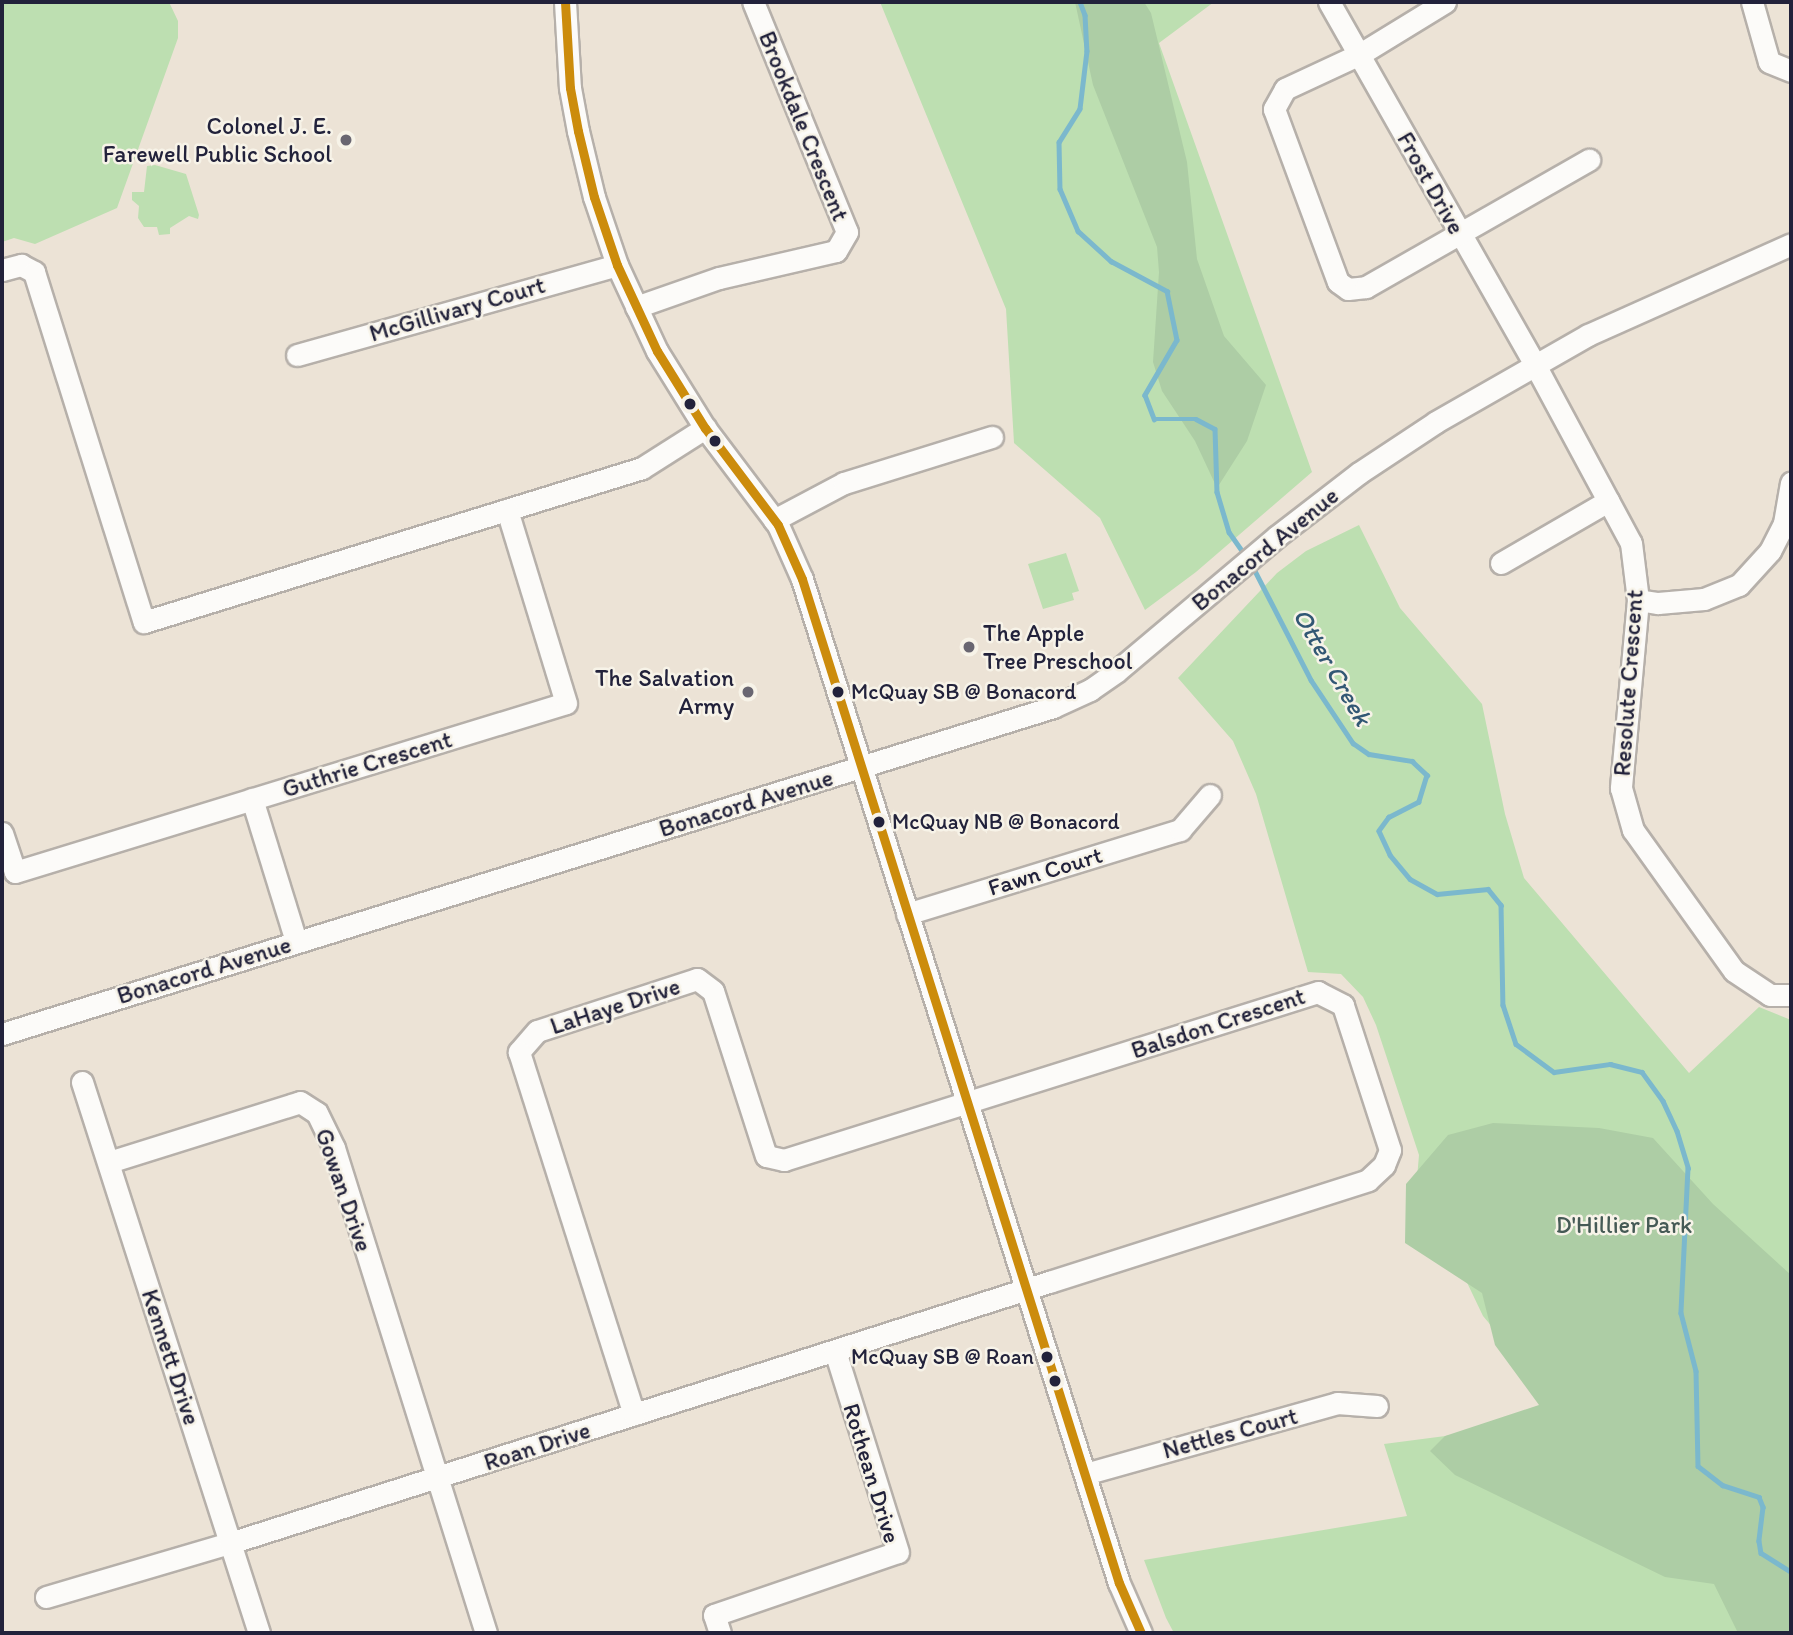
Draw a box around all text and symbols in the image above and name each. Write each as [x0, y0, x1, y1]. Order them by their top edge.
street label: Brookdale Crescent [753, 27, 855, 225]
place label: Colonel J. E. Farewell Public School [103, 112, 332, 168]
street label: Frost Drive [1391, 127, 1471, 239]
marker: Colonel J. E. Farewell Public School [338, 132, 354, 148]
street label: McGillivary Court [366, 270, 548, 348]
unlabelled marker [683, 397, 697, 411]
unlabelled marker [708, 434, 722, 448]
street label: Bonacord Avenue [1186, 481, 1344, 617]
street label: Resolute Crescent [1607, 589, 1649, 777]
water label: Otter Creek [1286, 603, 1378, 731]
place label: The Apple Tree Preschool [983, 619, 1133, 675]
marker: The Apple Tree Preschool [961, 639, 977, 655]
place label: The Salvation Army [594, 664, 734, 720]
place label: McQuay SB @ Bonacord [851, 679, 1076, 705]
marker: The Salvation Army [740, 684, 756, 700]
marker: McQuay SB @ Bonacord [831, 685, 845, 699]
street label: Guthrie Crescent [279, 725, 455, 803]
street label: Bonacord Avenue [656, 763, 836, 843]
place label: McQuay NB @ Bonacord [892, 809, 1120, 835]
marker: McQuay NB @ Bonacord [872, 815, 886, 829]
street label: Fawn Court [984, 840, 1106, 902]
street label: Bonacord Avenue [114, 930, 294, 1010]
street label: LaHaye Drive [546, 971, 684, 1041]
street label: Balsdon Crescent [1127, 981, 1309, 1065]
street label: Gowan Drive [309, 1124, 379, 1256]
park label: D'Hillier Park [1556, 1211, 1692, 1239]
street label: Kennett Drive [136, 1286, 206, 1428]
place label: McQuay SB @ Roan [852, 1344, 1034, 1370]
marker: McQuay SB @ Roan [1040, 1350, 1054, 1364]
unlabelled marker [1048, 1374, 1062, 1388]
street label: Rothean Drive [837, 1400, 907, 1546]
street label: Nettles Court [1159, 1401, 1301, 1465]
street label: Roan Drive [480, 1415, 594, 1477]

